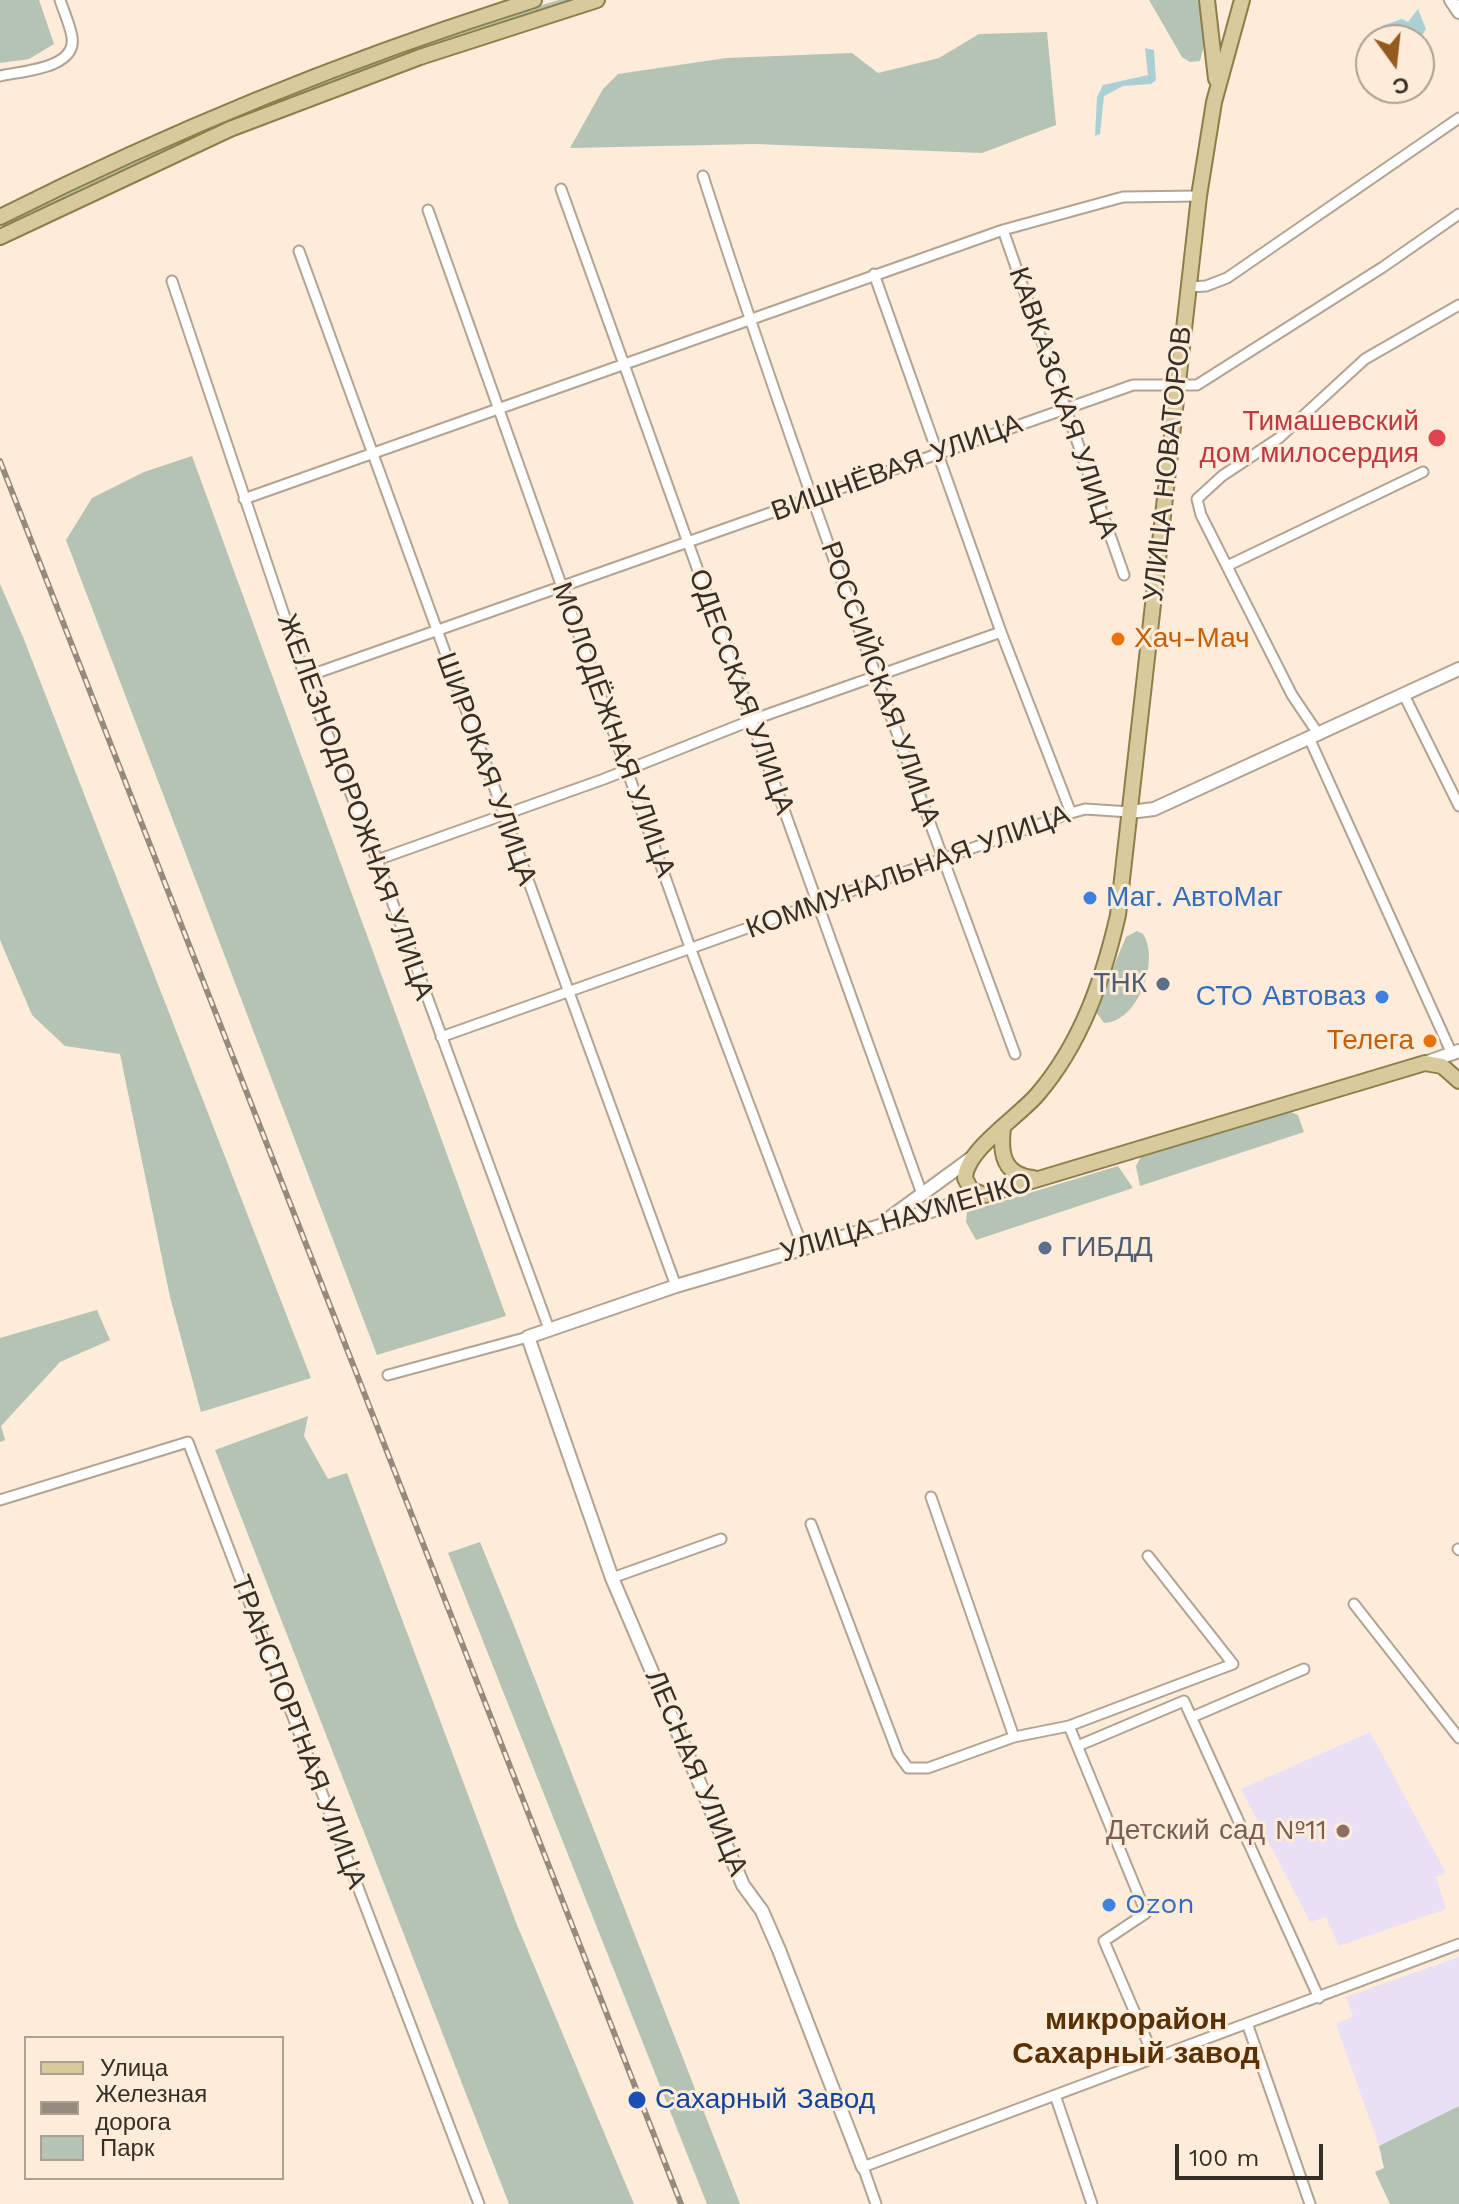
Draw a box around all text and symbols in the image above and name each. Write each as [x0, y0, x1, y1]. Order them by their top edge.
north arrow [1355, 24, 1435, 104]
text: С [1390, 72, 1412, 100]
street label: КАВКАЗСКАЯ УЛИЦА [1001, 263, 1125, 543]
street label: УЛИЦА НОВАТОРОВ [1137, 325, 1199, 603]
place label: Тимашевский дом милосердия [1200, 405, 1419, 471]
street label: ВИШНЁВАЯ УЛИЦА [767, 407, 1027, 529]
marker: Тимашевский дом милосердия [1426, 427, 1448, 449]
street label: РОССИЙСКАЯ УЛИЦА [813, 537, 947, 831]
street label: ОДЕССКАЯ УЛИЦА [681, 565, 801, 819]
street label: МОЛОДЁЖНАЯ УЛИЦА [544, 578, 682, 882]
street label: ЖЕЛЕЗНОДОРОЖНАЯ УЛИЦА [269, 609, 441, 1005]
place label: Хач-Мач [1134, 622, 1250, 656]
marker: Хач-Мач [1109, 630, 1127, 648]
street label: ШИРОКАЯ УЛИЦА [428, 648, 544, 890]
street label: КОММУНАЛЬНАЯ УЛИЦА [742, 798, 1074, 946]
place label: Маг. АвтоМаг [1106, 881, 1283, 915]
marker: Маг. АвтоМаг [1081, 889, 1099, 907]
place label: ТНК [1093, 967, 1147, 1001]
marker: ТНК [1154, 975, 1172, 993]
place label: СТО Автоваз [1196, 980, 1366, 1014]
marker: СТО Автоваз [1373, 988, 1391, 1006]
place label: Телега [1327, 1024, 1414, 1058]
marker: Телега [1421, 1032, 1439, 1050]
street label: УЛИЦА НАУМЕНКО [777, 1166, 1035, 1270]
place label: ГИБДД [1061, 1231, 1153, 1265]
marker: ГИБДД [1036, 1239, 1054, 1257]
street label: ТРАНСПОРТНАЯ УЛИЦА [223, 1571, 373, 1893]
street label: ЛЕСНАЯ УЛИЦА [637, 1665, 755, 1881]
place label: Детский сад №11 [1106, 1814, 1327, 1848]
marker: Детский сад №11 [1334, 1822, 1352, 1840]
place label: Ozon [1125, 1888, 1195, 1922]
marker: Ozon [1100, 1896, 1118, 1914]
district label: микрорайон Сахарный завод [1012, 2002, 1260, 2072]
legend [24, 2036, 284, 2180]
text: Улица [100, 2054, 168, 2082]
text: Железная дорога [95, 2080, 207, 2136]
place label: Сахарный Завод [655, 2083, 875, 2117]
marker: Сахарный Завод [626, 2089, 648, 2111]
scale bar [1179, 2128, 1327, 2178]
text: Парк [100, 2134, 154, 2162]
text: 100 m [1189, 2144, 1259, 2172]

